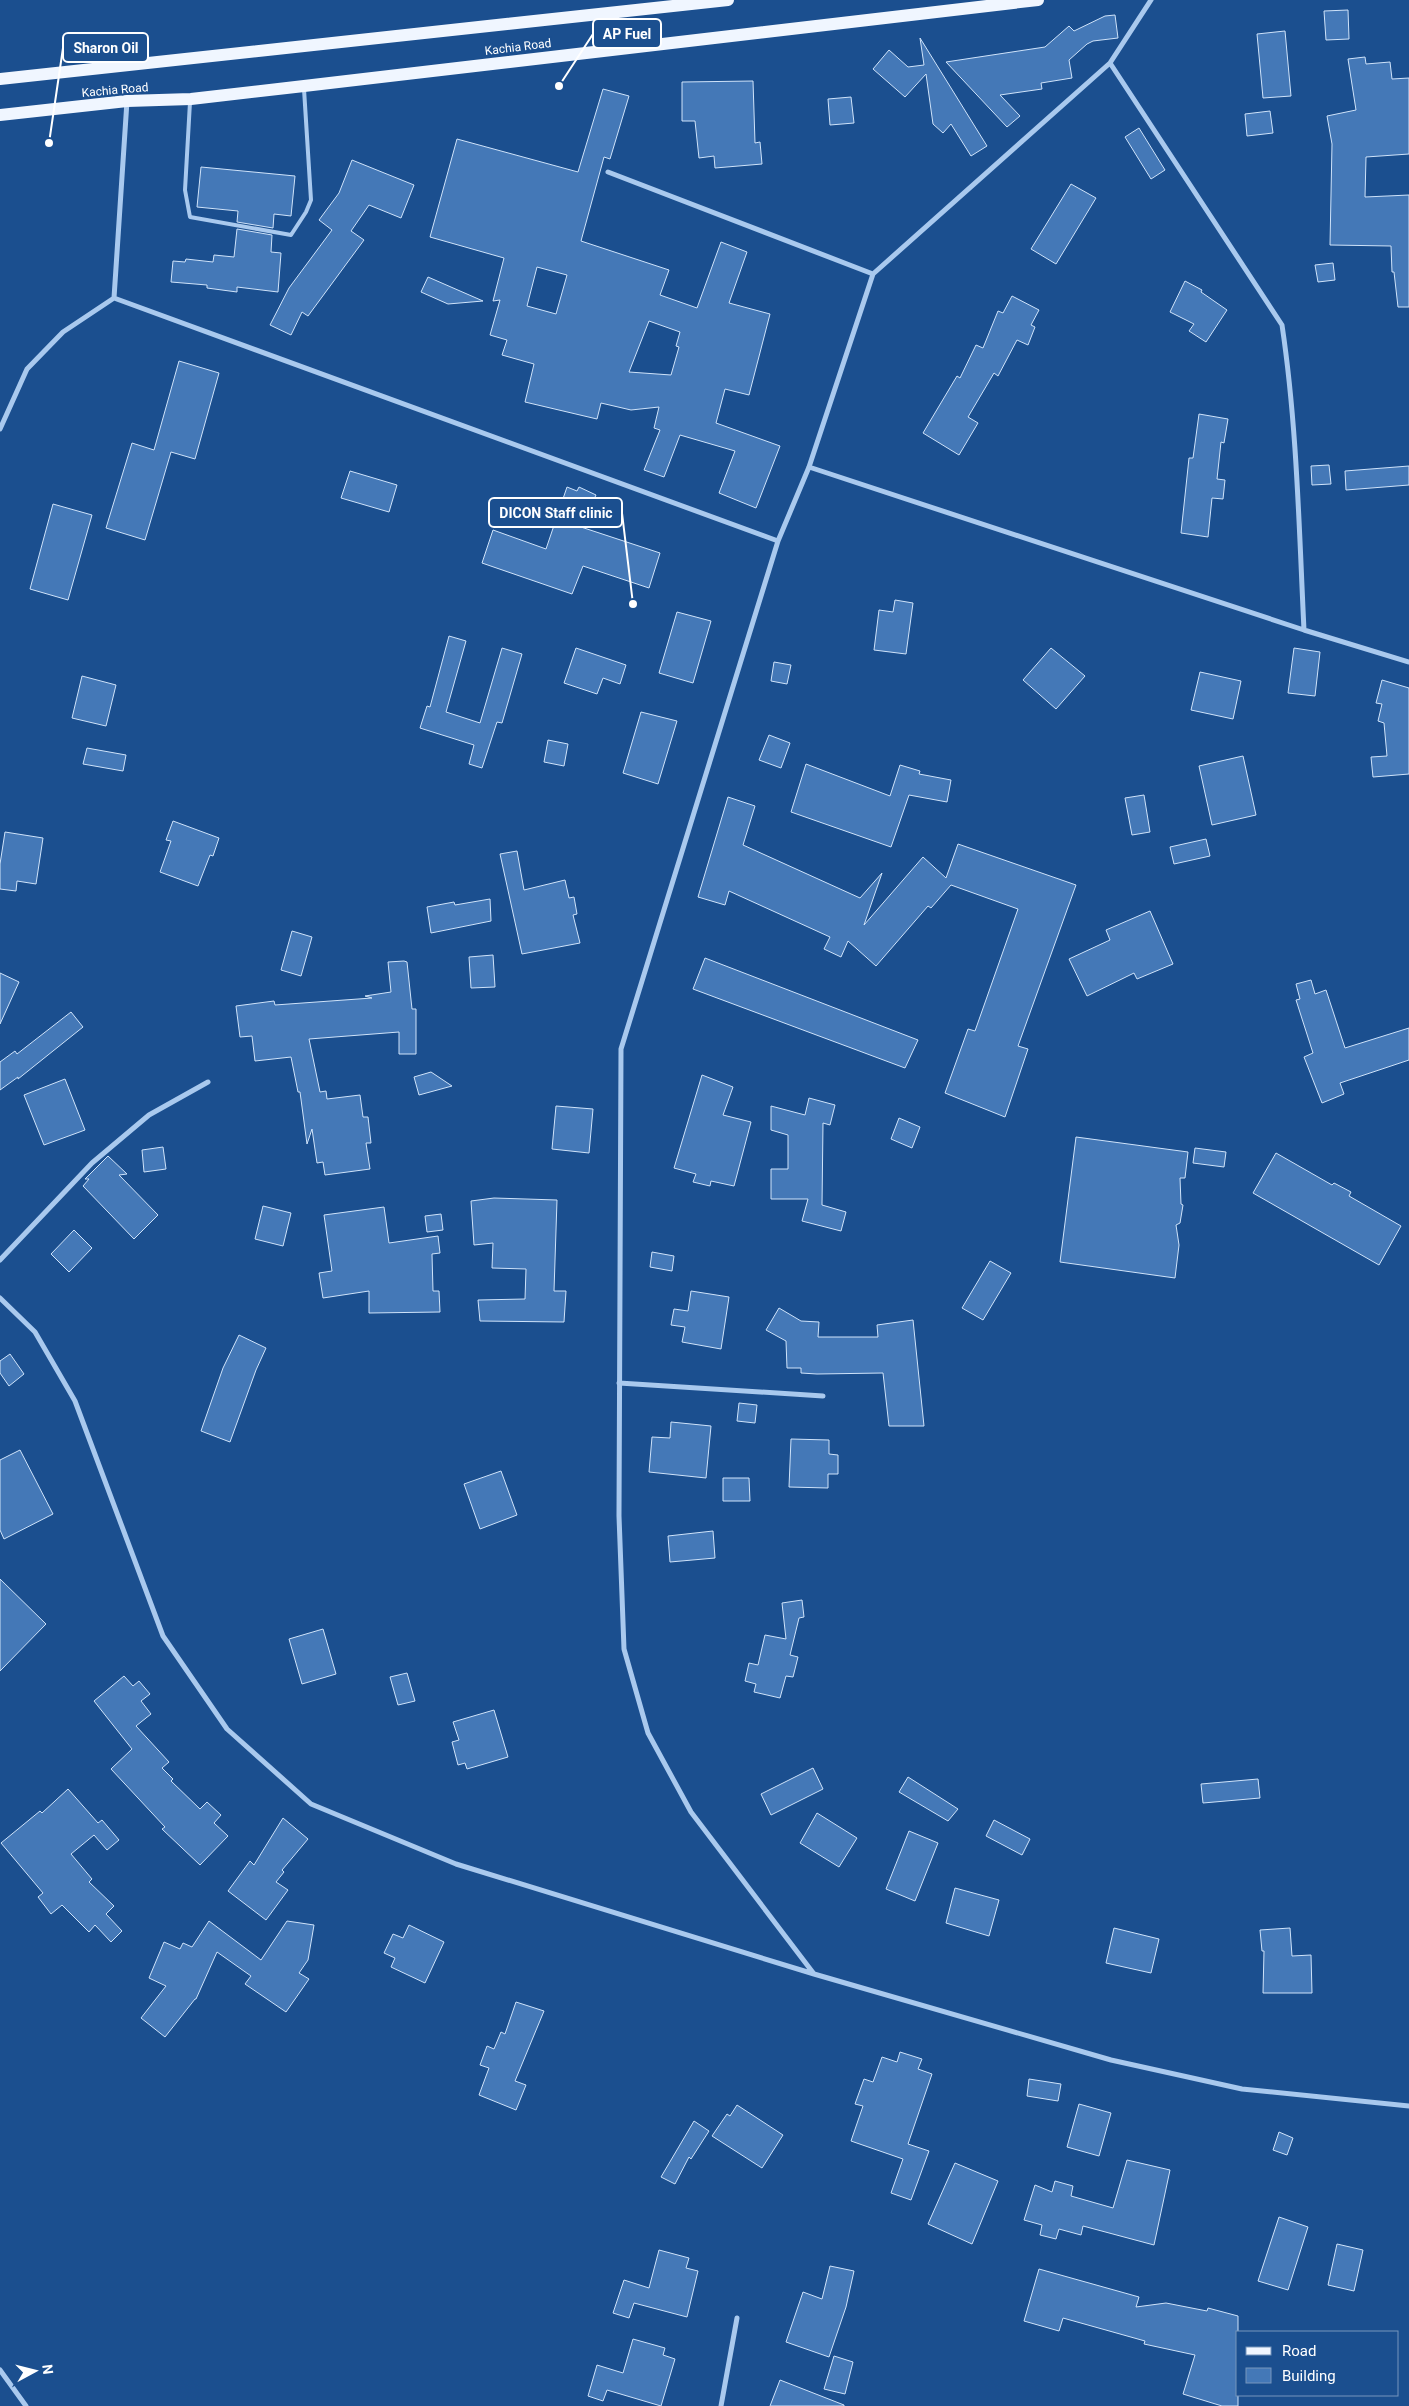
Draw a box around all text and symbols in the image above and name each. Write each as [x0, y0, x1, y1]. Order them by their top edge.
callout: AP Fuel [593, 19, 661, 48]
text: AP Fuel [603, 26, 651, 42]
callout: Sharon Oil [63, 33, 148, 62]
street label: Kachia Road [484, 36, 552, 58]
text: Sharon Oil [73, 40, 139, 56]
street label: Kachia Road [81, 80, 149, 100]
callout: DICON Staff clinic [489, 498, 622, 527]
text: DICON Staff clinic [499, 505, 613, 521]
legend [1236, 2331, 1399, 2396]
text: Road [1282, 2342, 1316, 2360]
north arrow [10, 2346, 60, 2396]
text: N [39, 2364, 56, 2375]
text: Building [1282, 2367, 1336, 2385]

